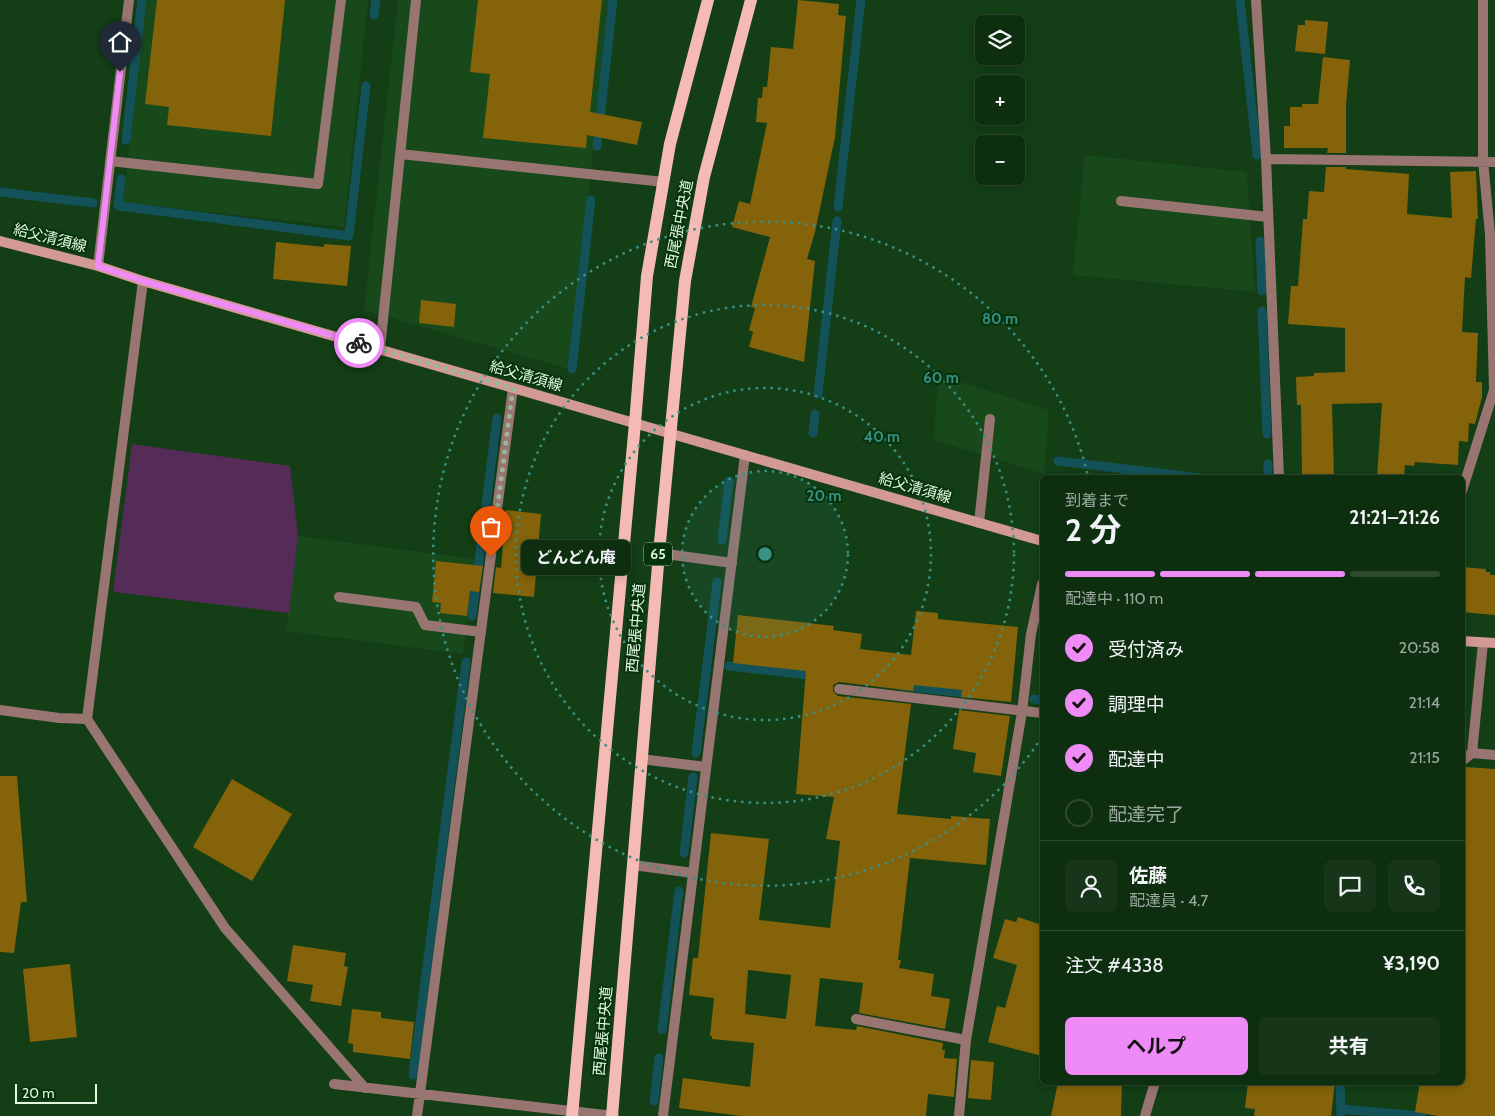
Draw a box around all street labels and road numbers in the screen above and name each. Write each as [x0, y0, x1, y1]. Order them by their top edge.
street label: 西尾張中央道 [662, 178, 696, 270]
street label: 給父清須線 [11, 220, 89, 256]
street label: 給父清須線 [487, 357, 565, 395]
street label: 給父清須線 [876, 469, 954, 507]
road number: 65 [644, 542, 672, 566]
street label: 西尾張中央道 [623, 582, 649, 674]
street label: 西尾張中央道 [590, 985, 616, 1077]

